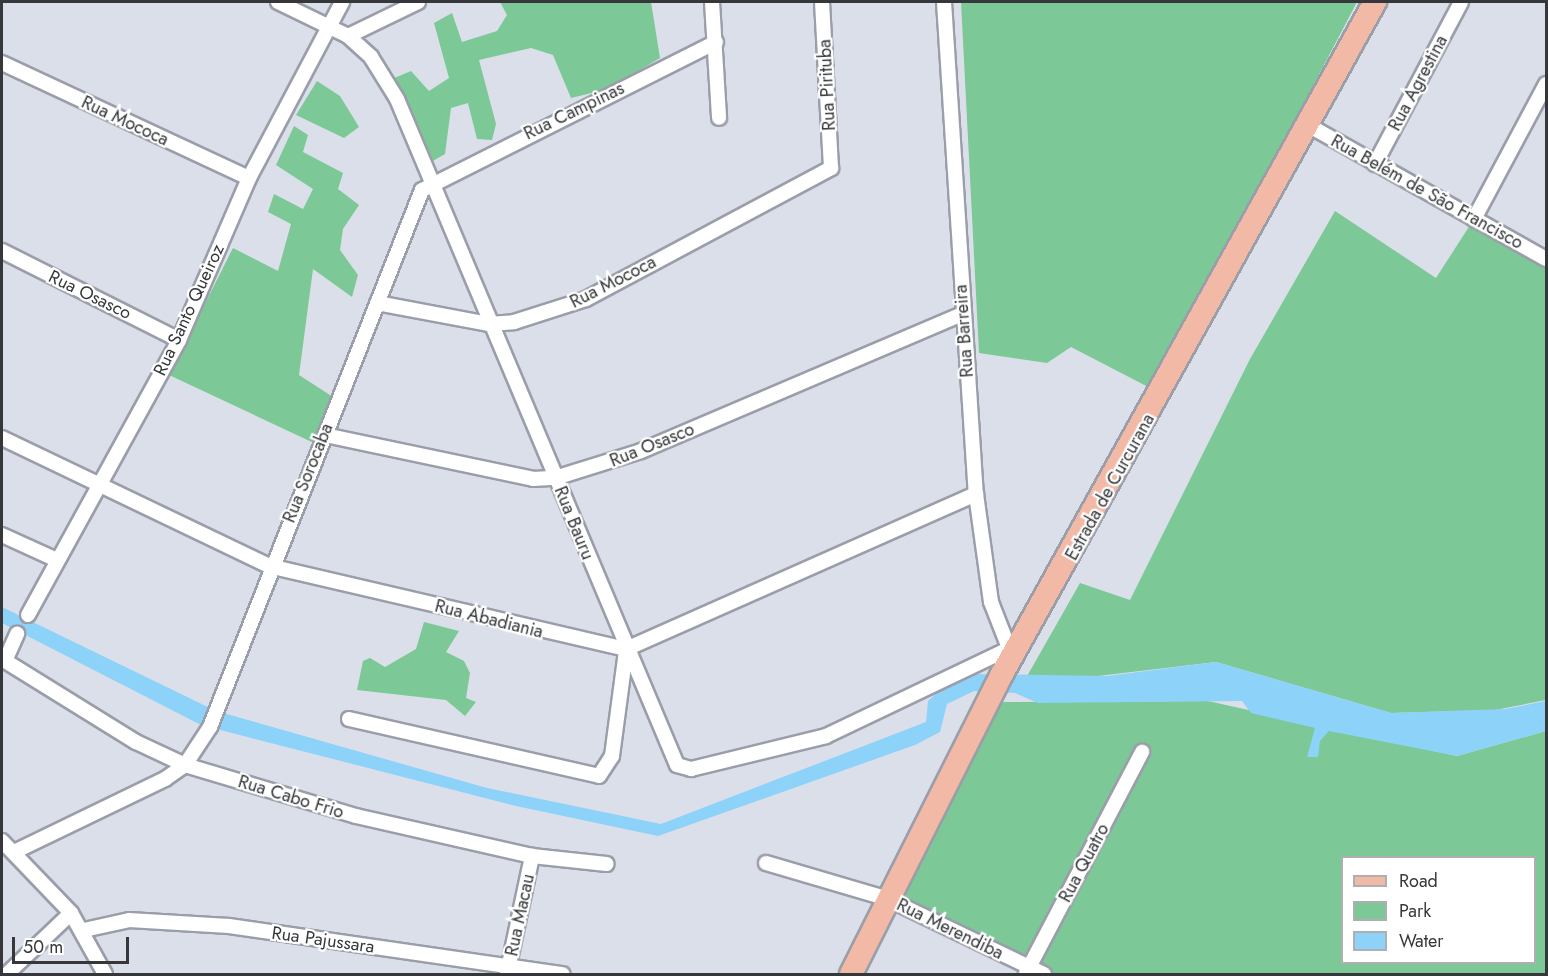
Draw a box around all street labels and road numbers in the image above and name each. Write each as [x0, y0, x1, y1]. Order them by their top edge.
street label: Rua Agrestina [1384, 31, 1452, 135]
street label: Rua Pirituba [814, 39, 840, 131]
street label: Rua Campinas [520, 77, 628, 145]
street label: Rua Mococa [78, 91, 172, 151]
street label: Rua Belém de São Francisco [1327, 130, 1527, 254]
street label: Rua Santo Queiroz [149, 241, 229, 379]
street label: Rua Mococa [566, 251, 660, 313]
street label: Rua Osasco [45, 266, 135, 324]
street label: Rua Barreira [950, 284, 978, 378]
street label: Estrada de Curcurana [1061, 410, 1159, 564]
street label: Rua Osasco [607, 418, 697, 472]
street label: Rua Sorocaba [278, 420, 338, 526]
street label: Rua Bauru [549, 483, 599, 563]
street label: Rua Abadiania [433, 595, 545, 643]
street label: Rua Cabo Frio [236, 771, 346, 823]
street label: Rua Quatro [1054, 820, 1114, 906]
street label: Rua Macau [501, 872, 539, 958]
street label: Rua Merendiba [893, 894, 1007, 964]
street label: Rua Pajussara [270, 922, 376, 958]

